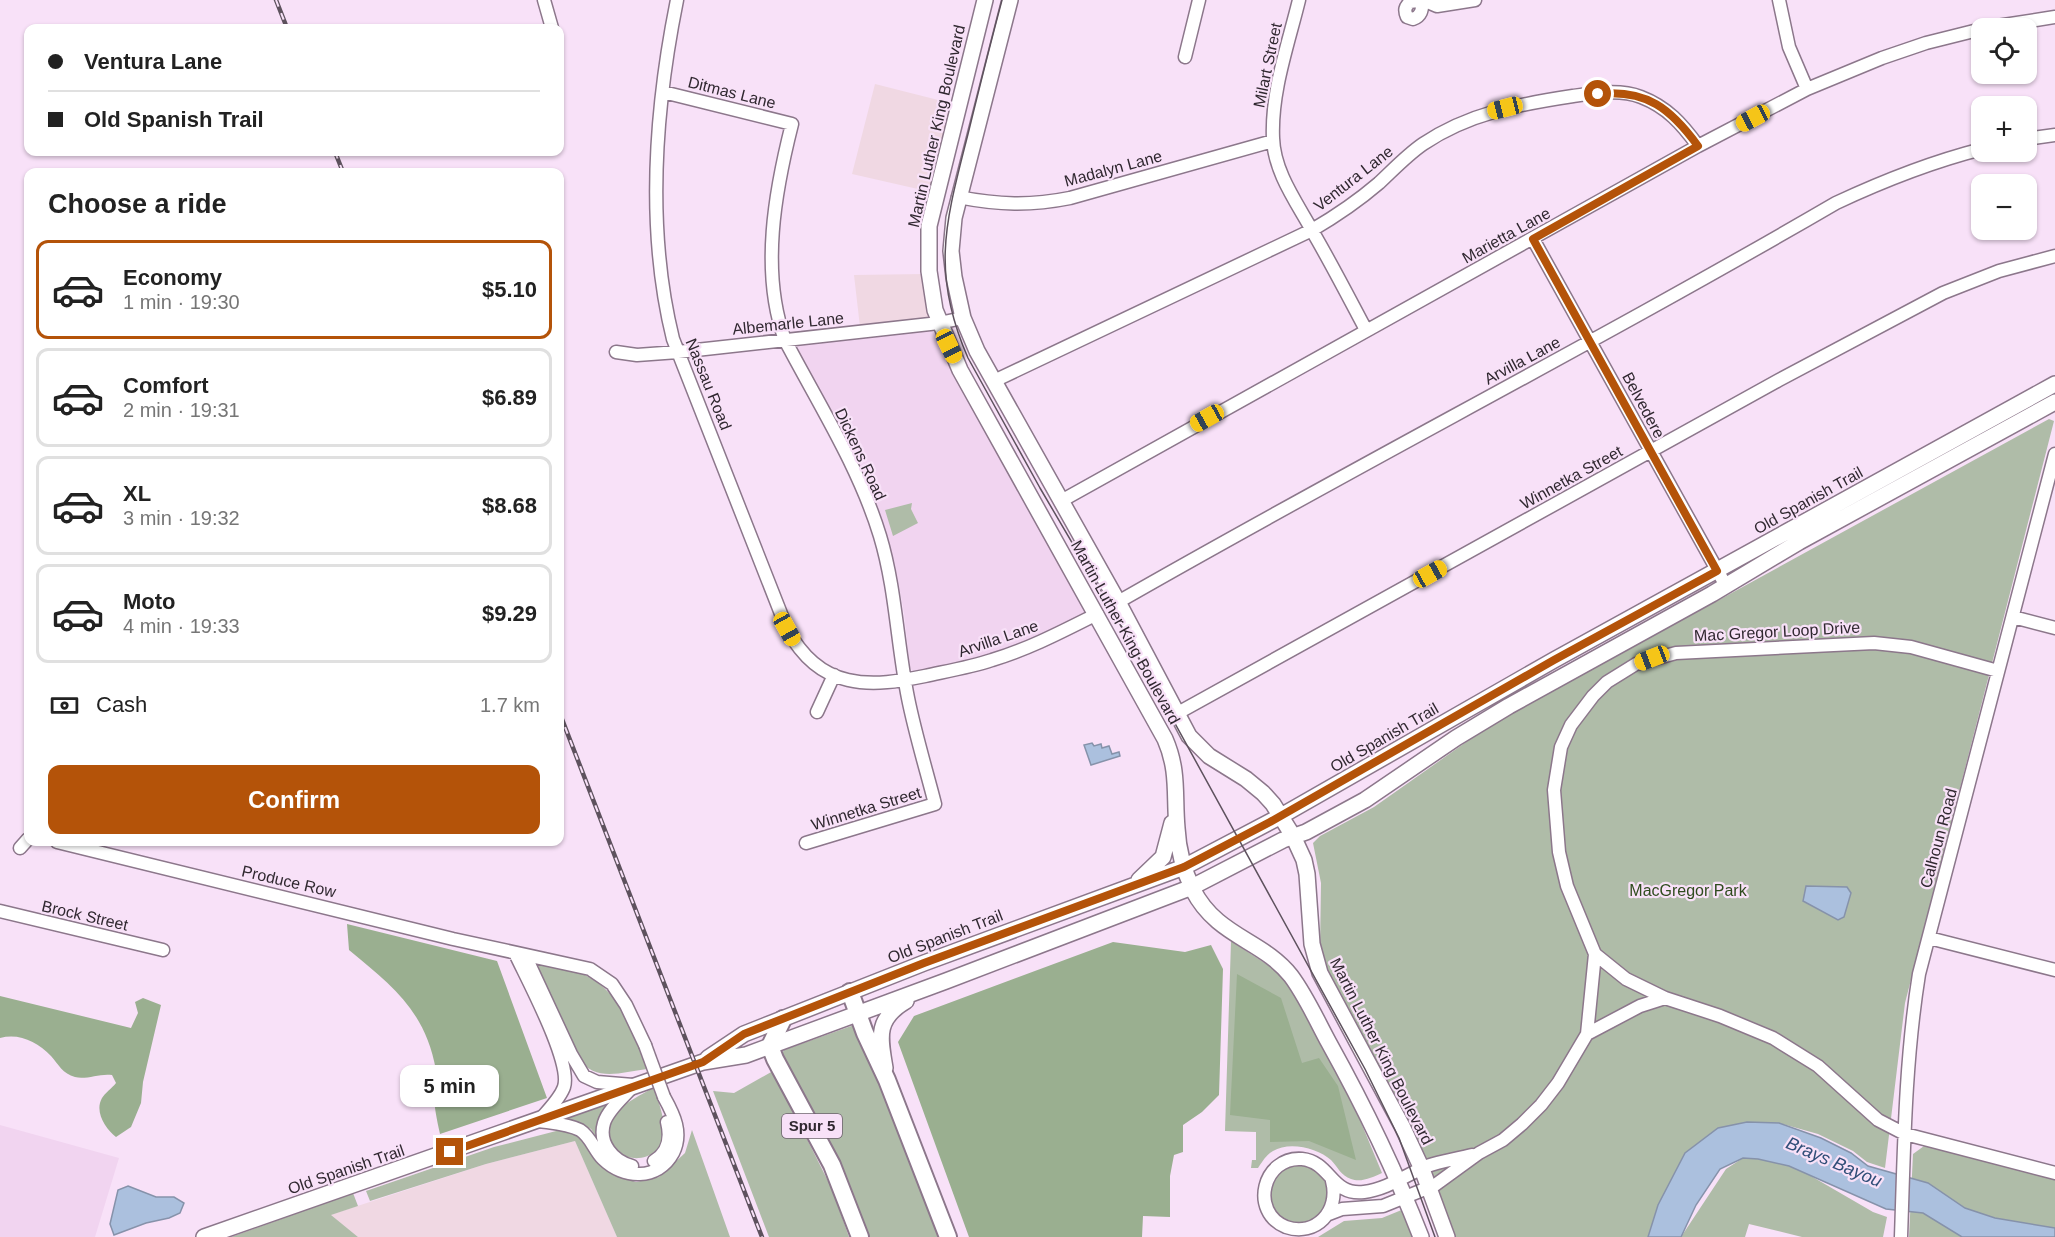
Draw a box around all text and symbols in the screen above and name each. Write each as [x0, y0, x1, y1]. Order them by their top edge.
map controls [1971, 18, 2037, 240]
button: locate [1971, 18, 2037, 84]
street label: Milart Street [1250, 21, 1285, 109]
street label: Martin Luther King Boulevard [905, 23, 968, 229]
text: Ventura Lane [84, 49, 222, 74]
street label: Ditmas Lane [686, 73, 778, 112]
route start [1584, 80, 1611, 107]
car [1485, 95, 1525, 121]
button: + [1971, 96, 2037, 162]
car [1733, 102, 1773, 134]
text: Old Spanish Trail [84, 107, 264, 132]
street label: Ventura Lane [1311, 142, 1396, 214]
street label: Madalyn Lane [1062, 147, 1164, 190]
button: − [1971, 174, 2037, 240]
text: Choose a ride [48, 189, 227, 219]
street label: Marietta Lane [1459, 204, 1553, 267]
icon: car [51, 263, 105, 317]
text: Economy [123, 265, 222, 290]
text: $5.10 [482, 277, 537, 302]
text: 1 min · 19:30 [123, 291, 240, 313]
street label: Albemarle Lane [731, 309, 845, 338]
car [933, 326, 965, 366]
street label: Arvilla Lane [1481, 333, 1563, 388]
street label: Nassau Road [682, 336, 735, 432]
street label: Belvedere [1619, 369, 1668, 441]
icon: car [51, 371, 105, 425]
text: Comfort [123, 373, 209, 398]
text: $6.89 [482, 385, 537, 410]
text: 2 min · 19:31 [123, 399, 240, 421]
car [1187, 401, 1227, 435]
street label: Dickens Road [832, 405, 889, 503]
street label: Winnetka Street [1517, 442, 1626, 512]
street label: Old Spanish Trail [1751, 463, 1866, 537]
icon: car [51, 479, 105, 533]
text: XL [123, 481, 151, 506]
text: $8.68 [482, 493, 537, 518]
text: 3 min · 19:32 [123, 507, 240, 529]
street label: Martin Luther King Boulevard [1068, 537, 1183, 727]
car [1410, 557, 1450, 591]
icon: car [51, 587, 105, 641]
text: Moto [123, 589, 176, 614]
text: $9.29 [482, 601, 537, 626]
car [770, 609, 804, 649]
text: 4 min · 19:33 [123, 615, 240, 637]
street label: Arvilla Lane [956, 617, 1041, 660]
street label: Mac Gregor Loop Drive [1694, 619, 1861, 644]
car [1632, 643, 1672, 673]
icon: cash [48, 689, 81, 722]
text: Cash [96, 692, 147, 717]
text: 1.7 km [480, 694, 540, 716]
street label: Old Spanish Trail [1327, 700, 1441, 775]
button: Confirm [48, 765, 540, 834]
street label: Winnetka Street [809, 784, 924, 833]
street label: Calhoun Road [1917, 787, 1960, 890]
street label: Produce Row [240, 862, 338, 901]
park label: MacGregor Park [1629, 882, 1748, 899]
street label: Brock Street [40, 897, 130, 934]
street label: Old Spanish Trail [885, 907, 1005, 966]
street label: Martin Luther King Boulevard [1327, 955, 1436, 1147]
callout: 5 min [400, 1065, 500, 1107]
text: 5 min [423, 1075, 476, 1097]
road number: Spur 5 [782, 1114, 842, 1138]
water label: Brays Bayou [1783, 1133, 1885, 1191]
route end [436, 1138, 463, 1165]
street label: Old Spanish Trail [286, 1142, 407, 1197]

